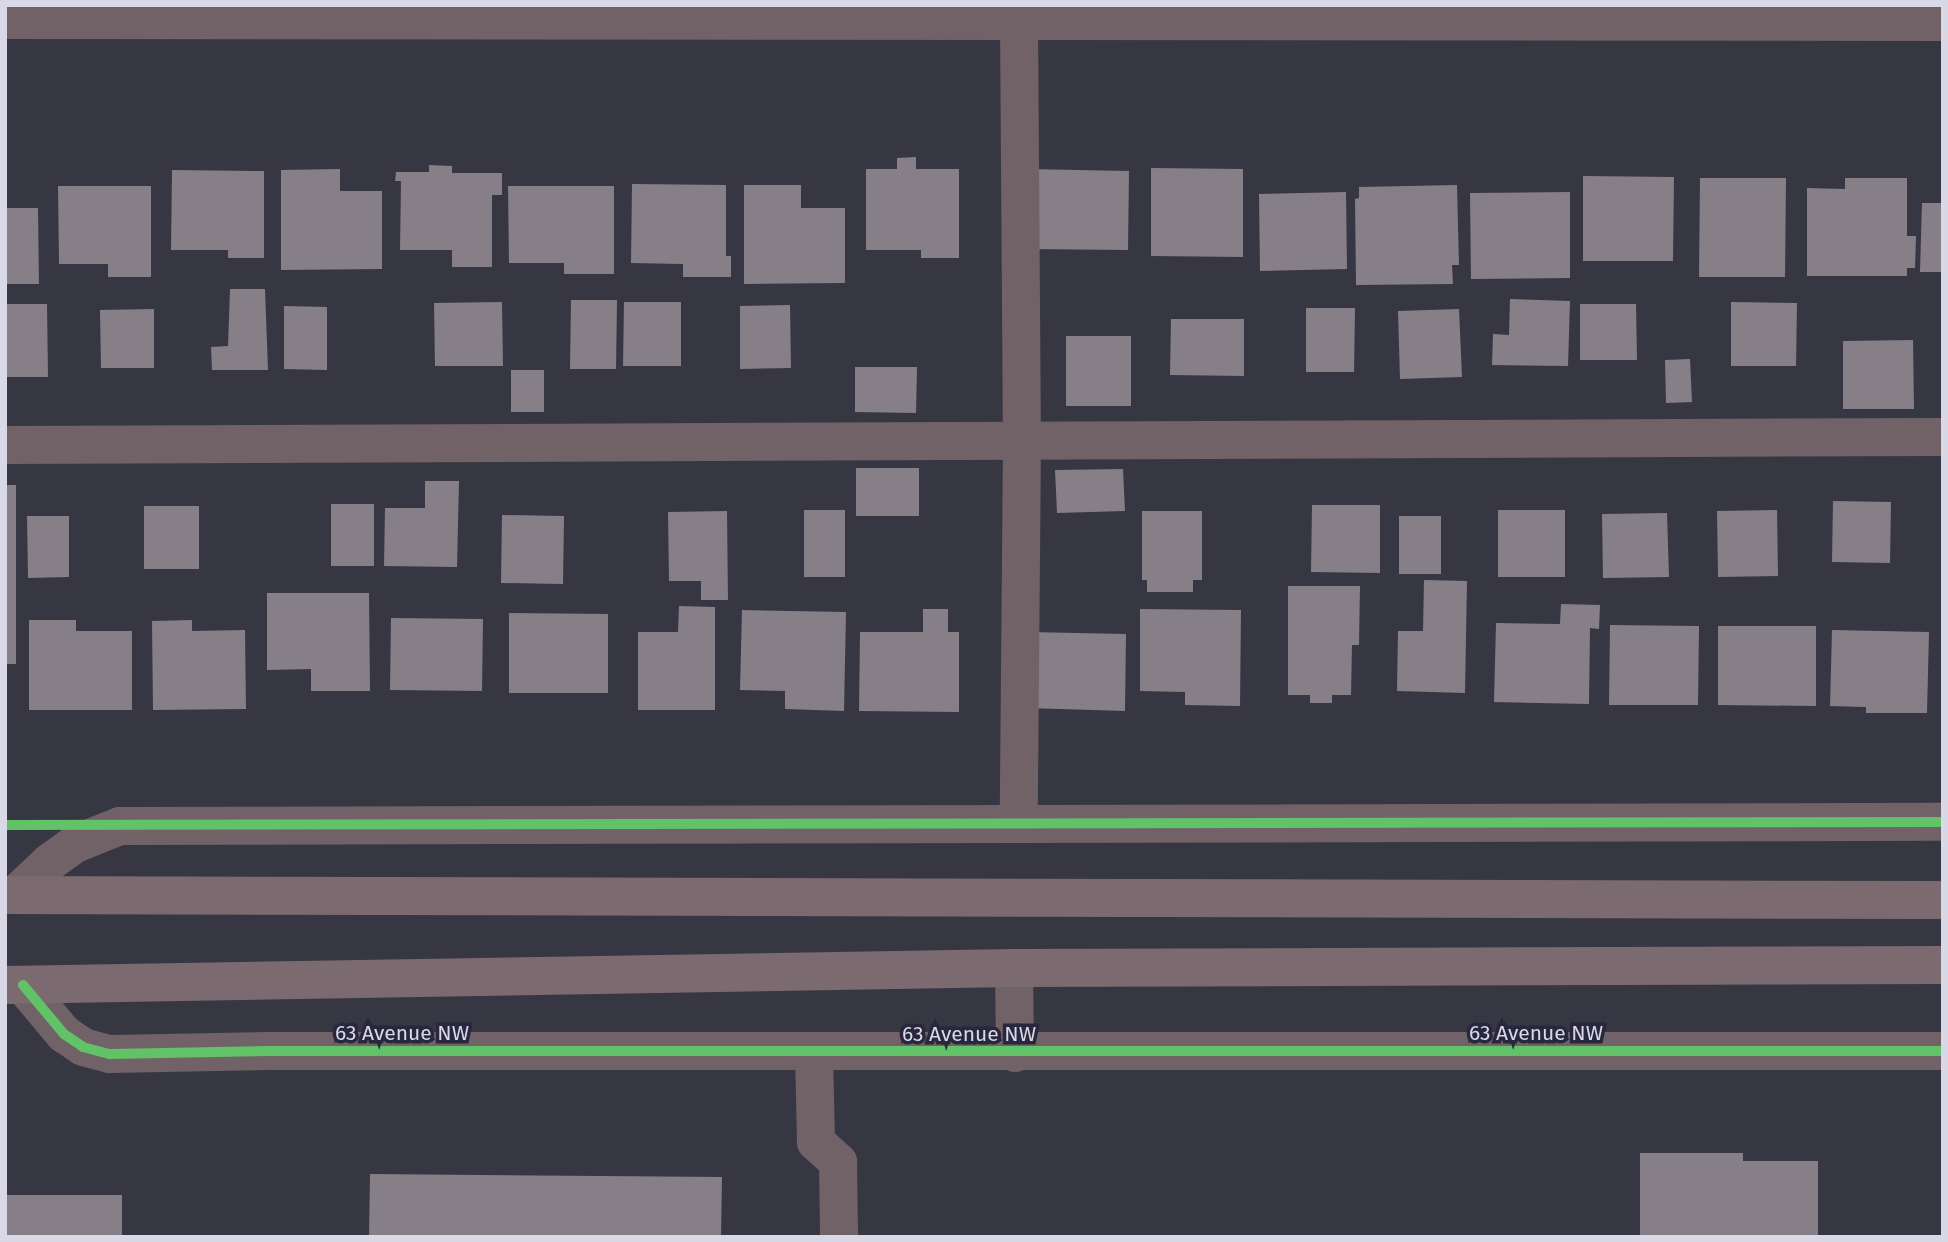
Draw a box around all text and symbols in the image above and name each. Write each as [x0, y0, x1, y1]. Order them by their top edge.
street label: 63 Avenue NW [335, 1020, 469, 1046]
street label: 63 Avenue NW [1469, 1020, 1603, 1046]
street label: 63 Avenue NW [902, 1021, 1036, 1047]

